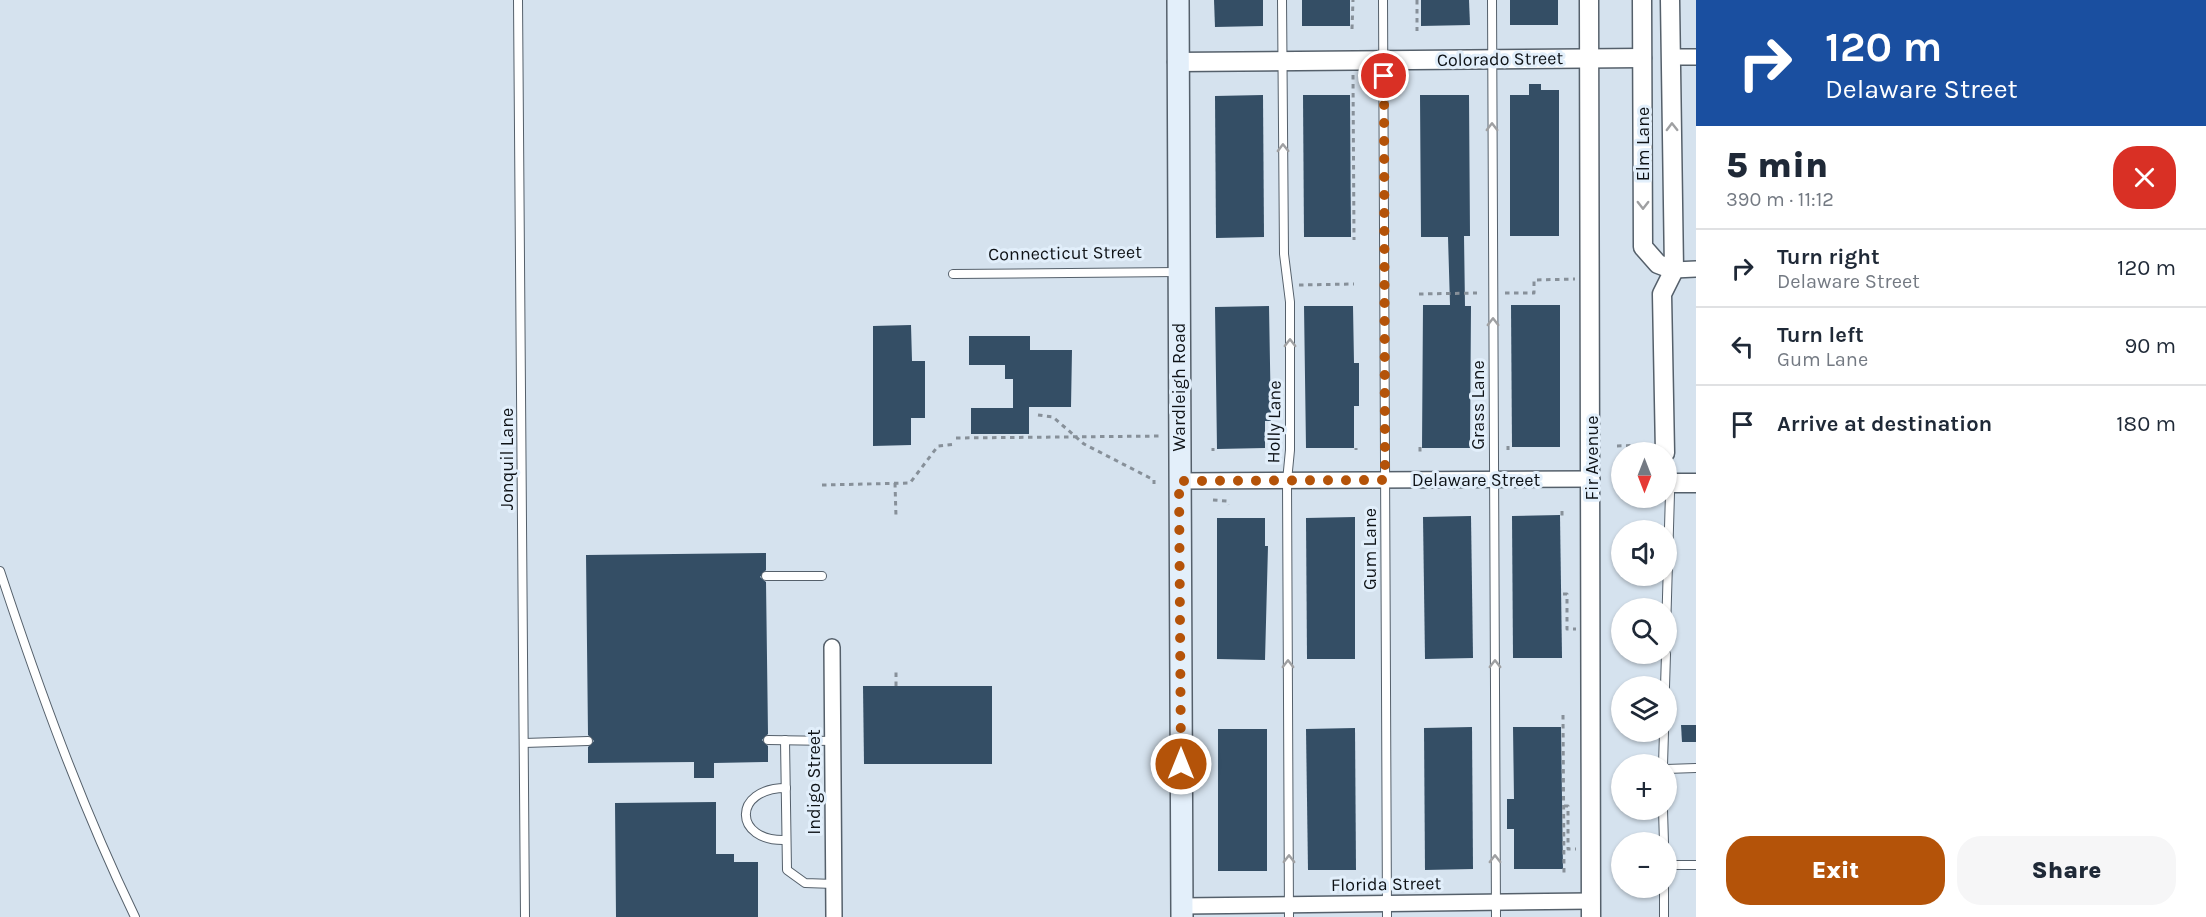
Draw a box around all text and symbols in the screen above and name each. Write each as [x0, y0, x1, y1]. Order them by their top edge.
text: 120 m [1825, 22, 1942, 72]
icon: right [1726, 24, 1804, 102]
street label: Colorado Street [1437, 47, 1564, 71]
pin [1358, 50, 1409, 101]
icon: arrive [1367, 59, 1400, 92]
text: Delaware Street [1825, 73, 2018, 105]
street label: Elm Lane [1632, 107, 1654, 181]
one-way arrow [1486, 122, 1498, 131]
one-way arrow [1666, 123, 1678, 132]
one-way arrow [1277, 144, 1289, 153]
text: 5 min [1726, 144, 1828, 186]
button: close [2113, 146, 2176, 209]
text: 390 m · 11:12 [1726, 188, 1834, 211]
one-way arrow [1637, 201, 1649, 210]
street label: Connecticut Street [988, 241, 1142, 265]
text: Turn right [1777, 244, 1880, 270]
icon: right [1726, 252, 1759, 285]
text: 120 m [2117, 255, 2176, 281]
text: Delaware Street [1777, 270, 1920, 293]
one-way arrow [1487, 317, 1499, 326]
text: Turn left [1777, 322, 1864, 348]
street label: Wardleigh Road [1168, 323, 1190, 451]
icon: left [1726, 330, 1759, 363]
text: 90 m [2124, 333, 2176, 359]
one-way arrow [1284, 338, 1296, 347]
text: Gum Lane [1777, 348, 1868, 371]
street label: Grass Lane [1467, 360, 1489, 450]
street label: Holly Lane [1262, 380, 1286, 464]
street label: Jonquil Lane [496, 408, 518, 510]
icon: arrive [1726, 408, 1759, 441]
text: Arrive at destination [1777, 411, 1992, 437]
text: 180 m [2116, 411, 2176, 437]
street label: Fir Avenue [1581, 416, 1603, 500]
north arrow [1611, 442, 1677, 508]
map controls [1611, 442, 1677, 898]
street label: Delaware Street [1412, 469, 1540, 491]
street label: Gum Lane [1359, 508, 1381, 590]
button: sound [1611, 520, 1677, 586]
button: search [1611, 598, 1677, 664]
one-way arrow [1282, 659, 1294, 668]
one-way arrow [1488, 659, 1501, 668]
button: layers [1611, 676, 1677, 742]
street label: Indigo Street [803, 729, 825, 835]
position arrow [1149, 732, 1213, 796]
button: + [1611, 754, 1677, 820]
button: − [1611, 832, 1677, 898]
button: Exit [1726, 836, 1945, 905]
button: Share [1957, 836, 2176, 905]
one-way arrow [1283, 854, 1295, 863]
one-way arrow [1489, 854, 1501, 863]
street label: Florida Street [1331, 872, 1442, 896]

